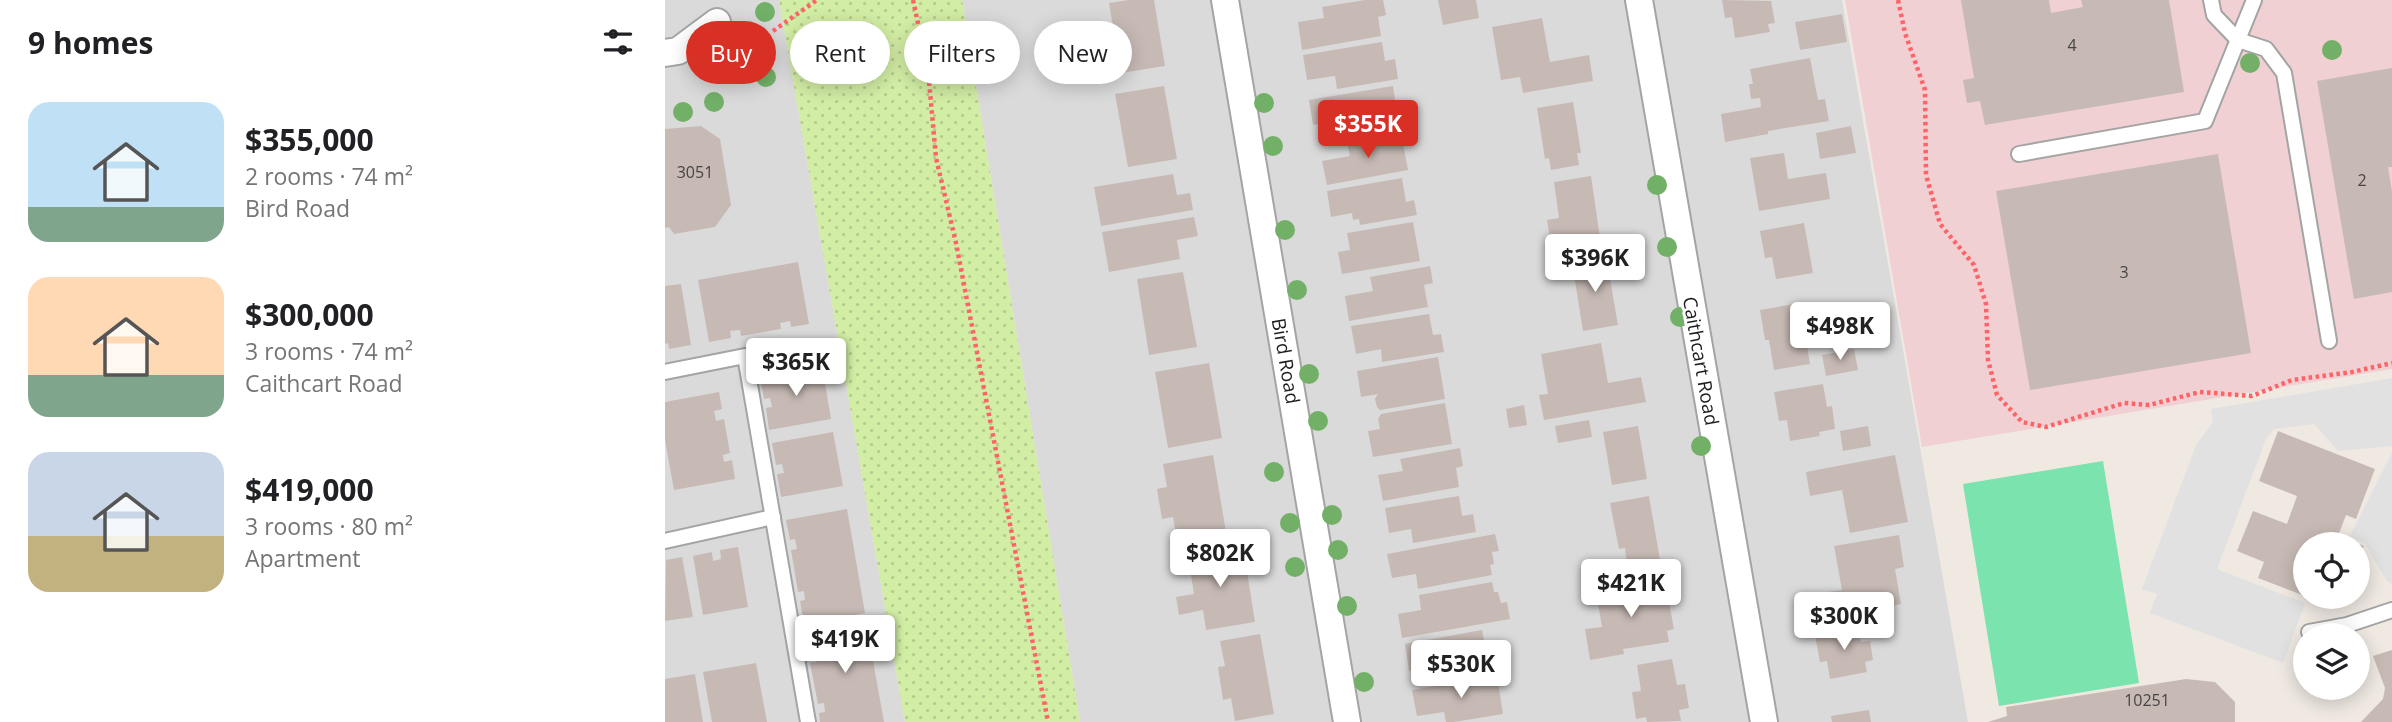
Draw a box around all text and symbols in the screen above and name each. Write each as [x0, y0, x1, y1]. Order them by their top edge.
chip: Buy [686, 21, 776, 84]
chip: Rent [790, 21, 890, 84]
chip: Filters [904, 21, 1020, 84]
chip: New [1034, 21, 1132, 84]
text: 9 homes [28, 22, 153, 63]
icon: filters [599, 23, 637, 61]
house number: 4 [2067, 34, 2077, 56]
pin: $355K [1319, 100, 1417, 160]
text: $355K [1334, 107, 1402, 139]
text: $355,000 [245, 119, 374, 160]
icon: home [84, 130, 168, 214]
text: 2 rooms · 74 m² [245, 160, 413, 192]
house number: 3051 [677, 161, 713, 183]
house number: 2 [2357, 169, 2367, 191]
text: Bird Road [245, 192, 350, 224]
pin: $396K [1546, 234, 1644, 294]
text: $396K [1561, 241, 1629, 273]
house number: 3 [2119, 261, 2129, 283]
text: $300,000 [245, 294, 374, 335]
street label: Caithcart Road [1677, 295, 1725, 427]
pin: $498K [1791, 302, 1889, 362]
icon: home [84, 305, 168, 389]
text: $498K [1806, 309, 1874, 341]
street label: Bird Road [1266, 316, 1306, 406]
text: 3 rooms · 74 m² [245, 335, 413, 367]
pin: $365K [747, 338, 845, 398]
text: $365K [762, 345, 830, 377]
text: Caithcart Road [245, 367, 403, 399]
text: $419,000 [245, 469, 374, 510]
icon: home [84, 480, 168, 564]
text: 3 rooms · 80 m² [245, 510, 413, 542]
pin: $802K [1171, 530, 1269, 589]
map controls [2293, 532, 2370, 700]
button: locate [2293, 532, 2370, 609]
text: $802K [1186, 536, 1254, 568]
text: Apartment [245, 542, 361, 574]
pin: $421K [1582, 560, 1680, 619]
text: $421K [1597, 566, 1665, 598]
pin: $300K [1795, 592, 1893, 652]
text: $300K [1810, 599, 1878, 631]
pin: $419K [796, 616, 894, 675]
text: $419K [811, 622, 879, 654]
button: layers [2293, 623, 2370, 700]
pin: $530K [1412, 640, 1510, 700]
text: $530K [1427, 647, 1495, 679]
house number: 10251 [2124, 689, 2170, 711]

